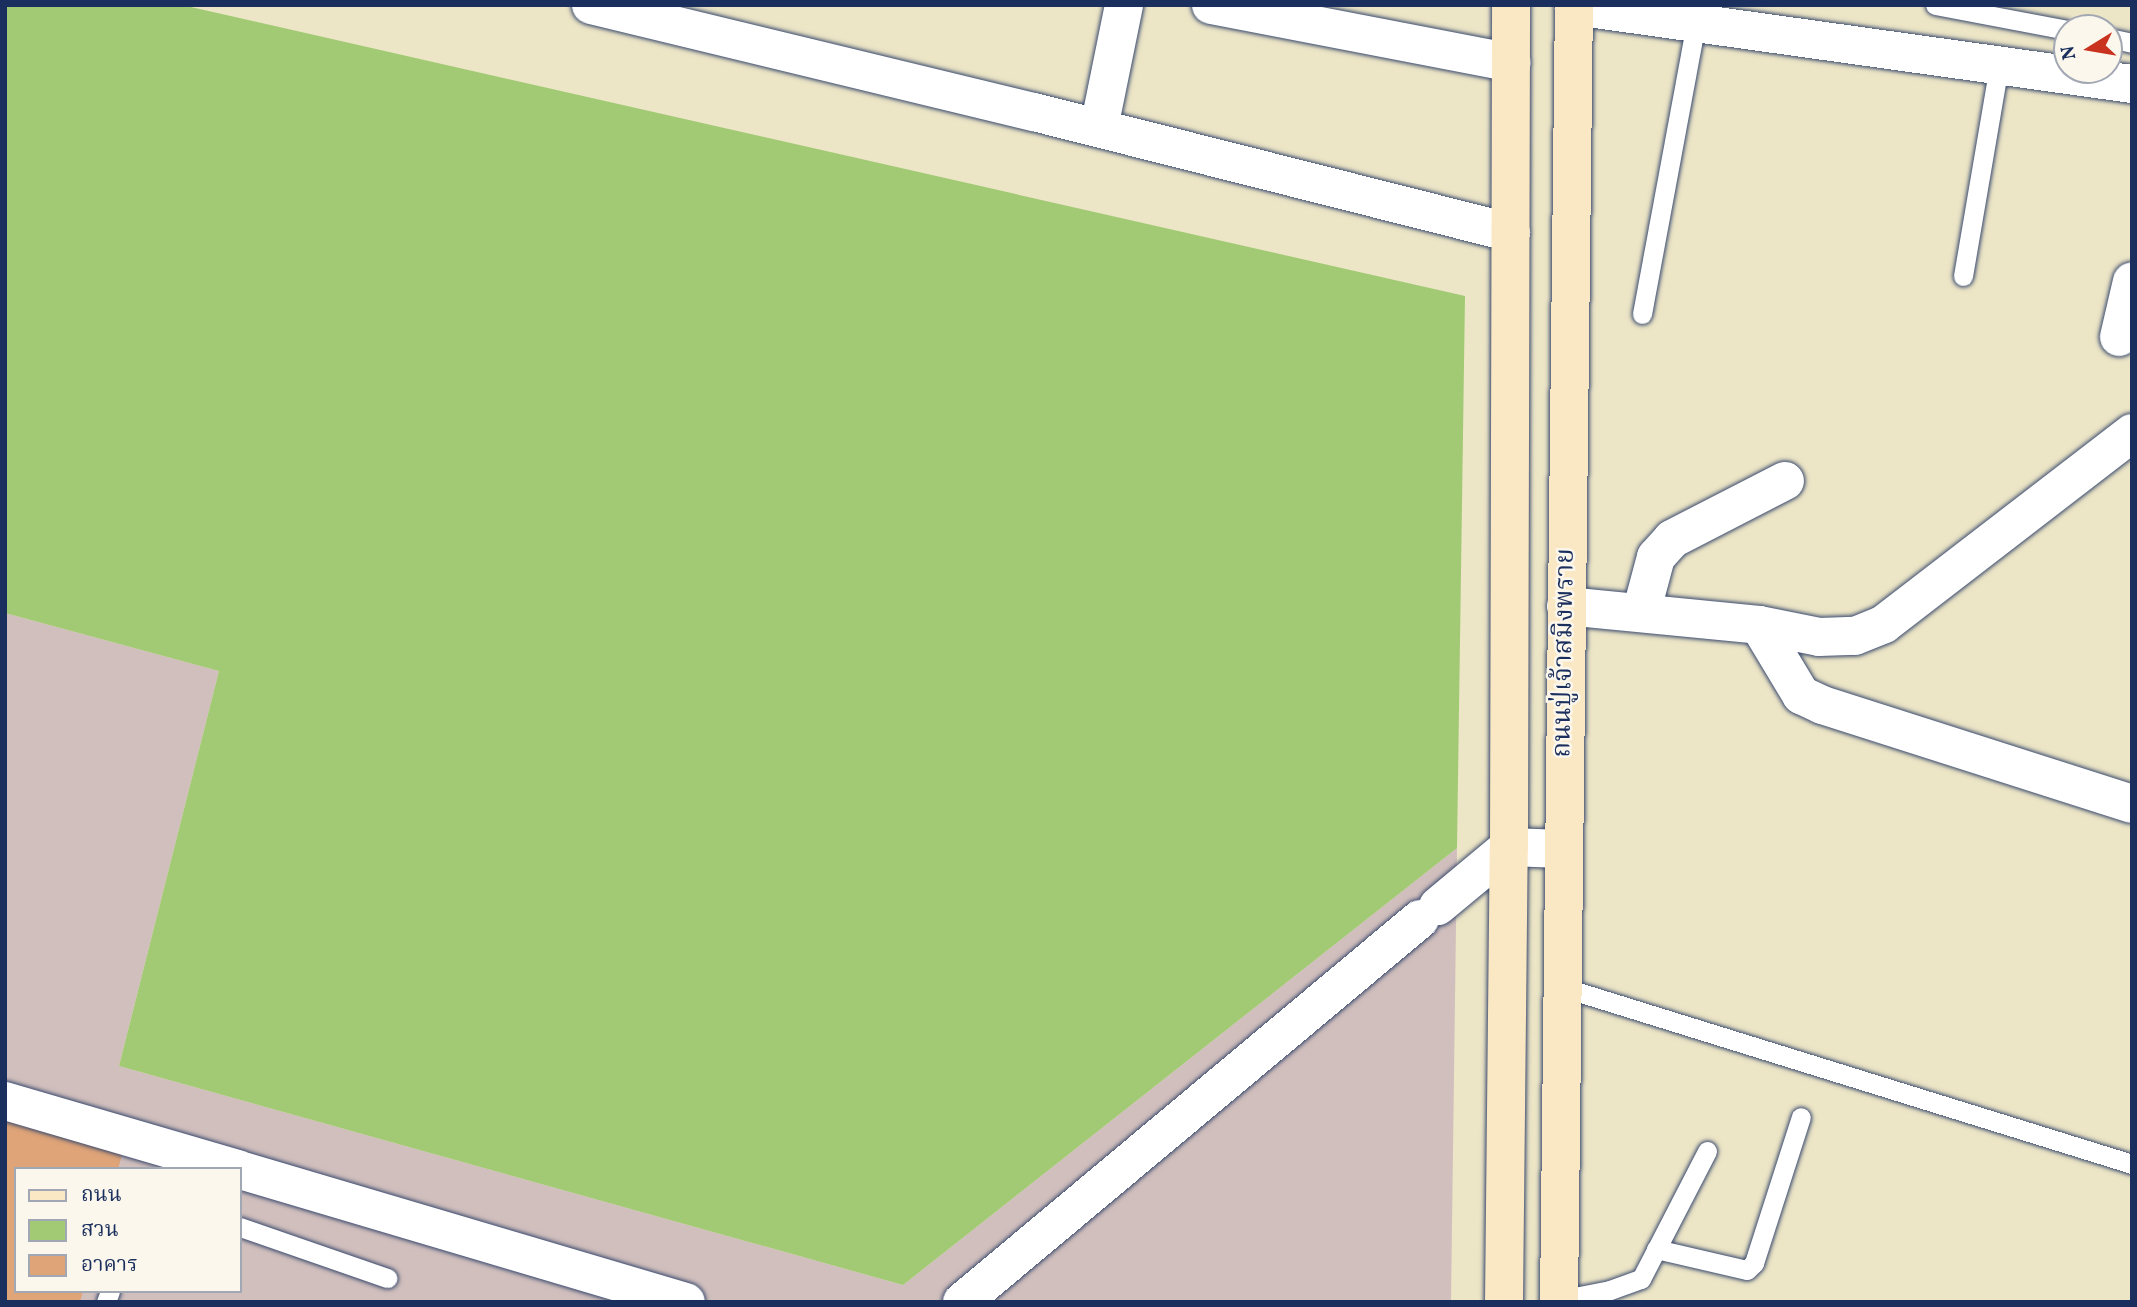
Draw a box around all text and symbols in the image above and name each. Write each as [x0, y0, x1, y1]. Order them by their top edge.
north arrow [2053, 14, 2123, 84]
text: N [2055, 43, 2083, 62]
street label: ถนนปู่เจ้าสมิงพราย [1548, 548, 1582, 758]
legend [14, 1167, 242, 1293]
text: ถนน [81, 1181, 122, 1210]
text: สวน [81, 1216, 119, 1245]
text: อาคาร [81, 1251, 138, 1280]

